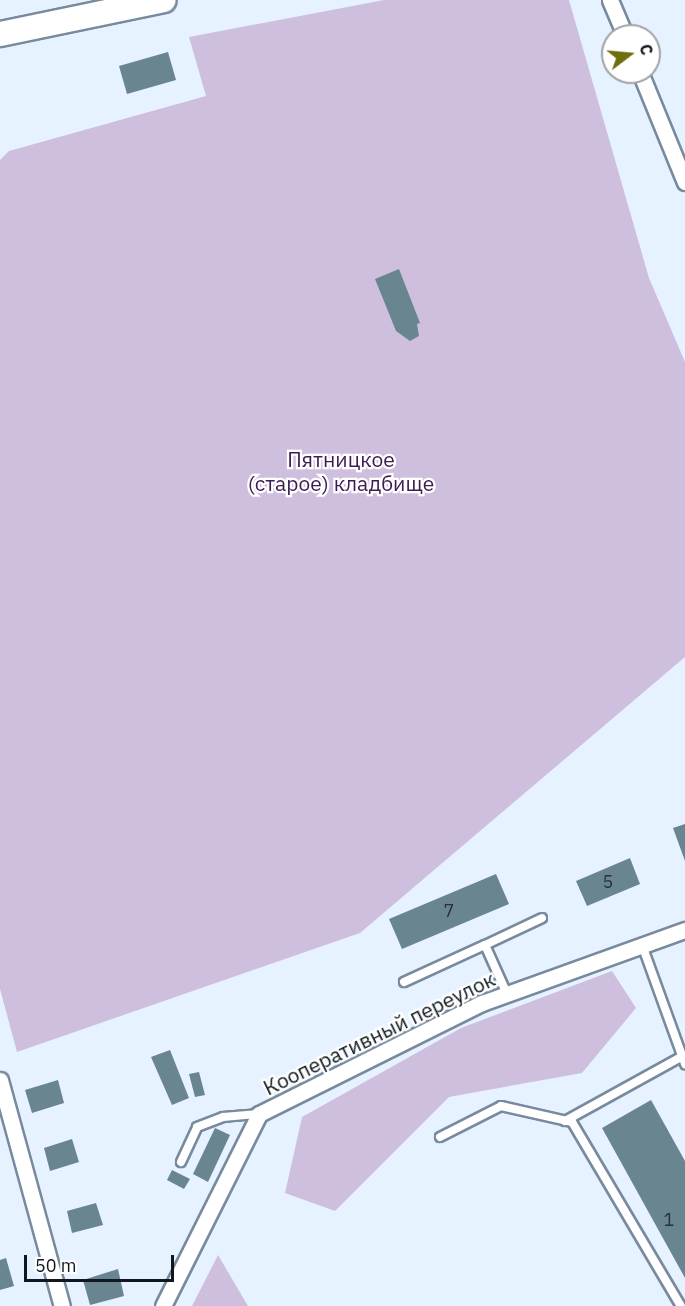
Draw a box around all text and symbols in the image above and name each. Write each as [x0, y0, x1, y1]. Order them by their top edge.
north arrow [601, 24, 661, 84]
text: С [635, 42, 657, 57]
park label: Пятницкое (старое) кладбище [248, 446, 434, 496]
house number: 5 [603, 871, 613, 893]
house number: 7 [444, 900, 454, 922]
street label: Кооперативный переулок [259, 966, 499, 1100]
house number: 1 [664, 1209, 674, 1231]
scale bar [27, 1243, 177, 1281]
text: 50 m [35, 1254, 77, 1277]

